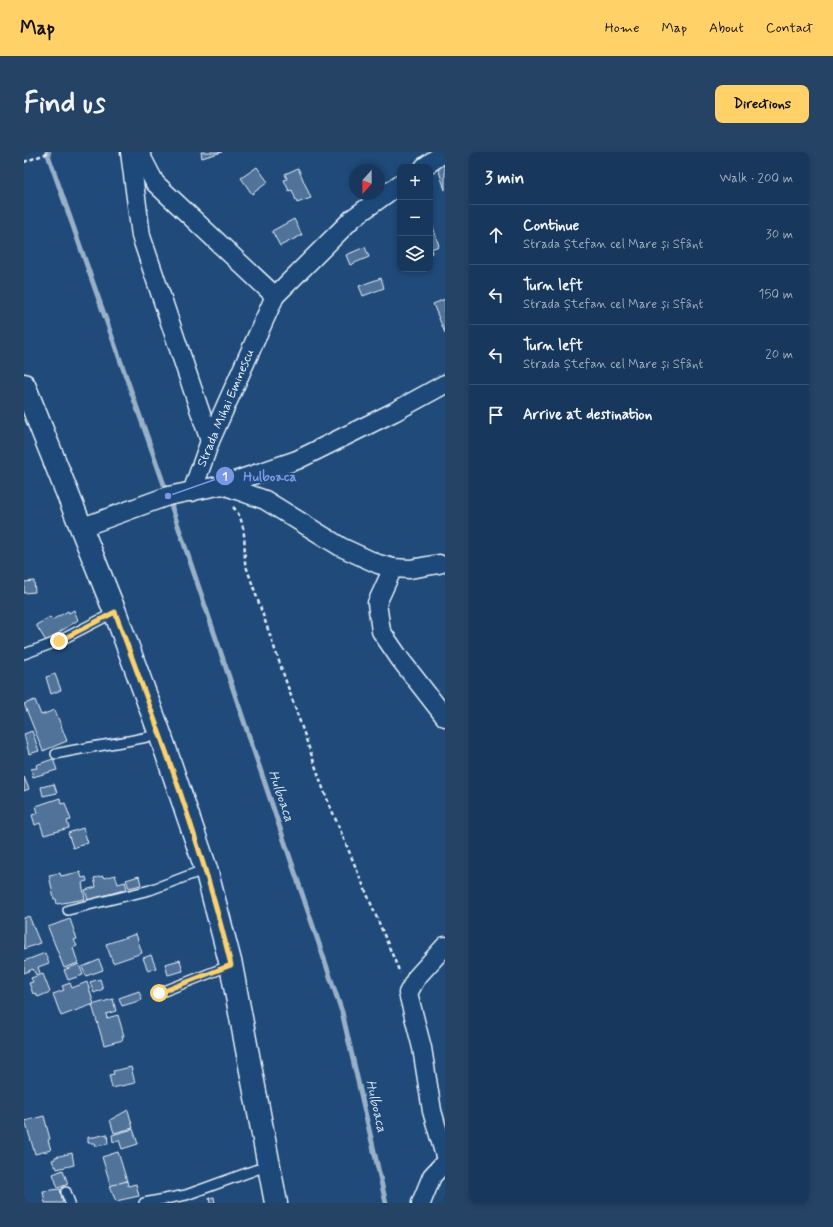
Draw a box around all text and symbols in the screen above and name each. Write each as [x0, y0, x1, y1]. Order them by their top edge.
text: Map [20, 16, 55, 41]
text: Home [605, 19, 639, 37]
text: Map [661, 19, 687, 37]
text: About [709, 19, 744, 37]
text: Contact [766, 19, 813, 37]
button: Directions [715, 85, 809, 123]
text: Find us [24, 86, 105, 123]
north arrow [349, 164, 385, 200]
map controls [397, 164, 433, 272]
button: + [397, 164, 433, 200]
text: 3 min [485, 167, 524, 189]
text: Walk · 200 m [719, 170, 793, 187]
button: − [397, 200, 433, 236]
text: Continue [523, 216, 579, 236]
icon: ahead [485, 224, 507, 246]
text: 30 m [766, 226, 793, 243]
button: layers [397, 236, 433, 272]
text: Strada Ștefan cel Mare și Sfânt [523, 236, 703, 253]
text: Turn left [523, 276, 583, 296]
icon: left [485, 284, 507, 306]
text: 150 m [759, 286, 793, 303]
text: Strada Ștefan cel Mare și Sfânt [523, 296, 703, 313]
text: Turn left [523, 336, 583, 356]
icon: left [485, 344, 507, 366]
text: 20 m [765, 346, 793, 363]
street label: Strada Mihai Eminescu [193, 347, 259, 469]
text: Strada Ștefan cel Mare și Sfânt [523, 356, 703, 373]
icon: arrive [485, 404, 507, 426]
text: Arrive at destination [523, 405, 652, 425]
callout: Hulboaca [215, 463, 304, 489]
text: Hulboaca [243, 468, 297, 486]
text: 1 [222, 469, 228, 485]
route end [50, 632, 68, 650]
water label: Hulboaca [264, 768, 298, 824]
route start [150, 984, 168, 1002]
water label: Hulboaca [361, 1078, 391, 1134]

